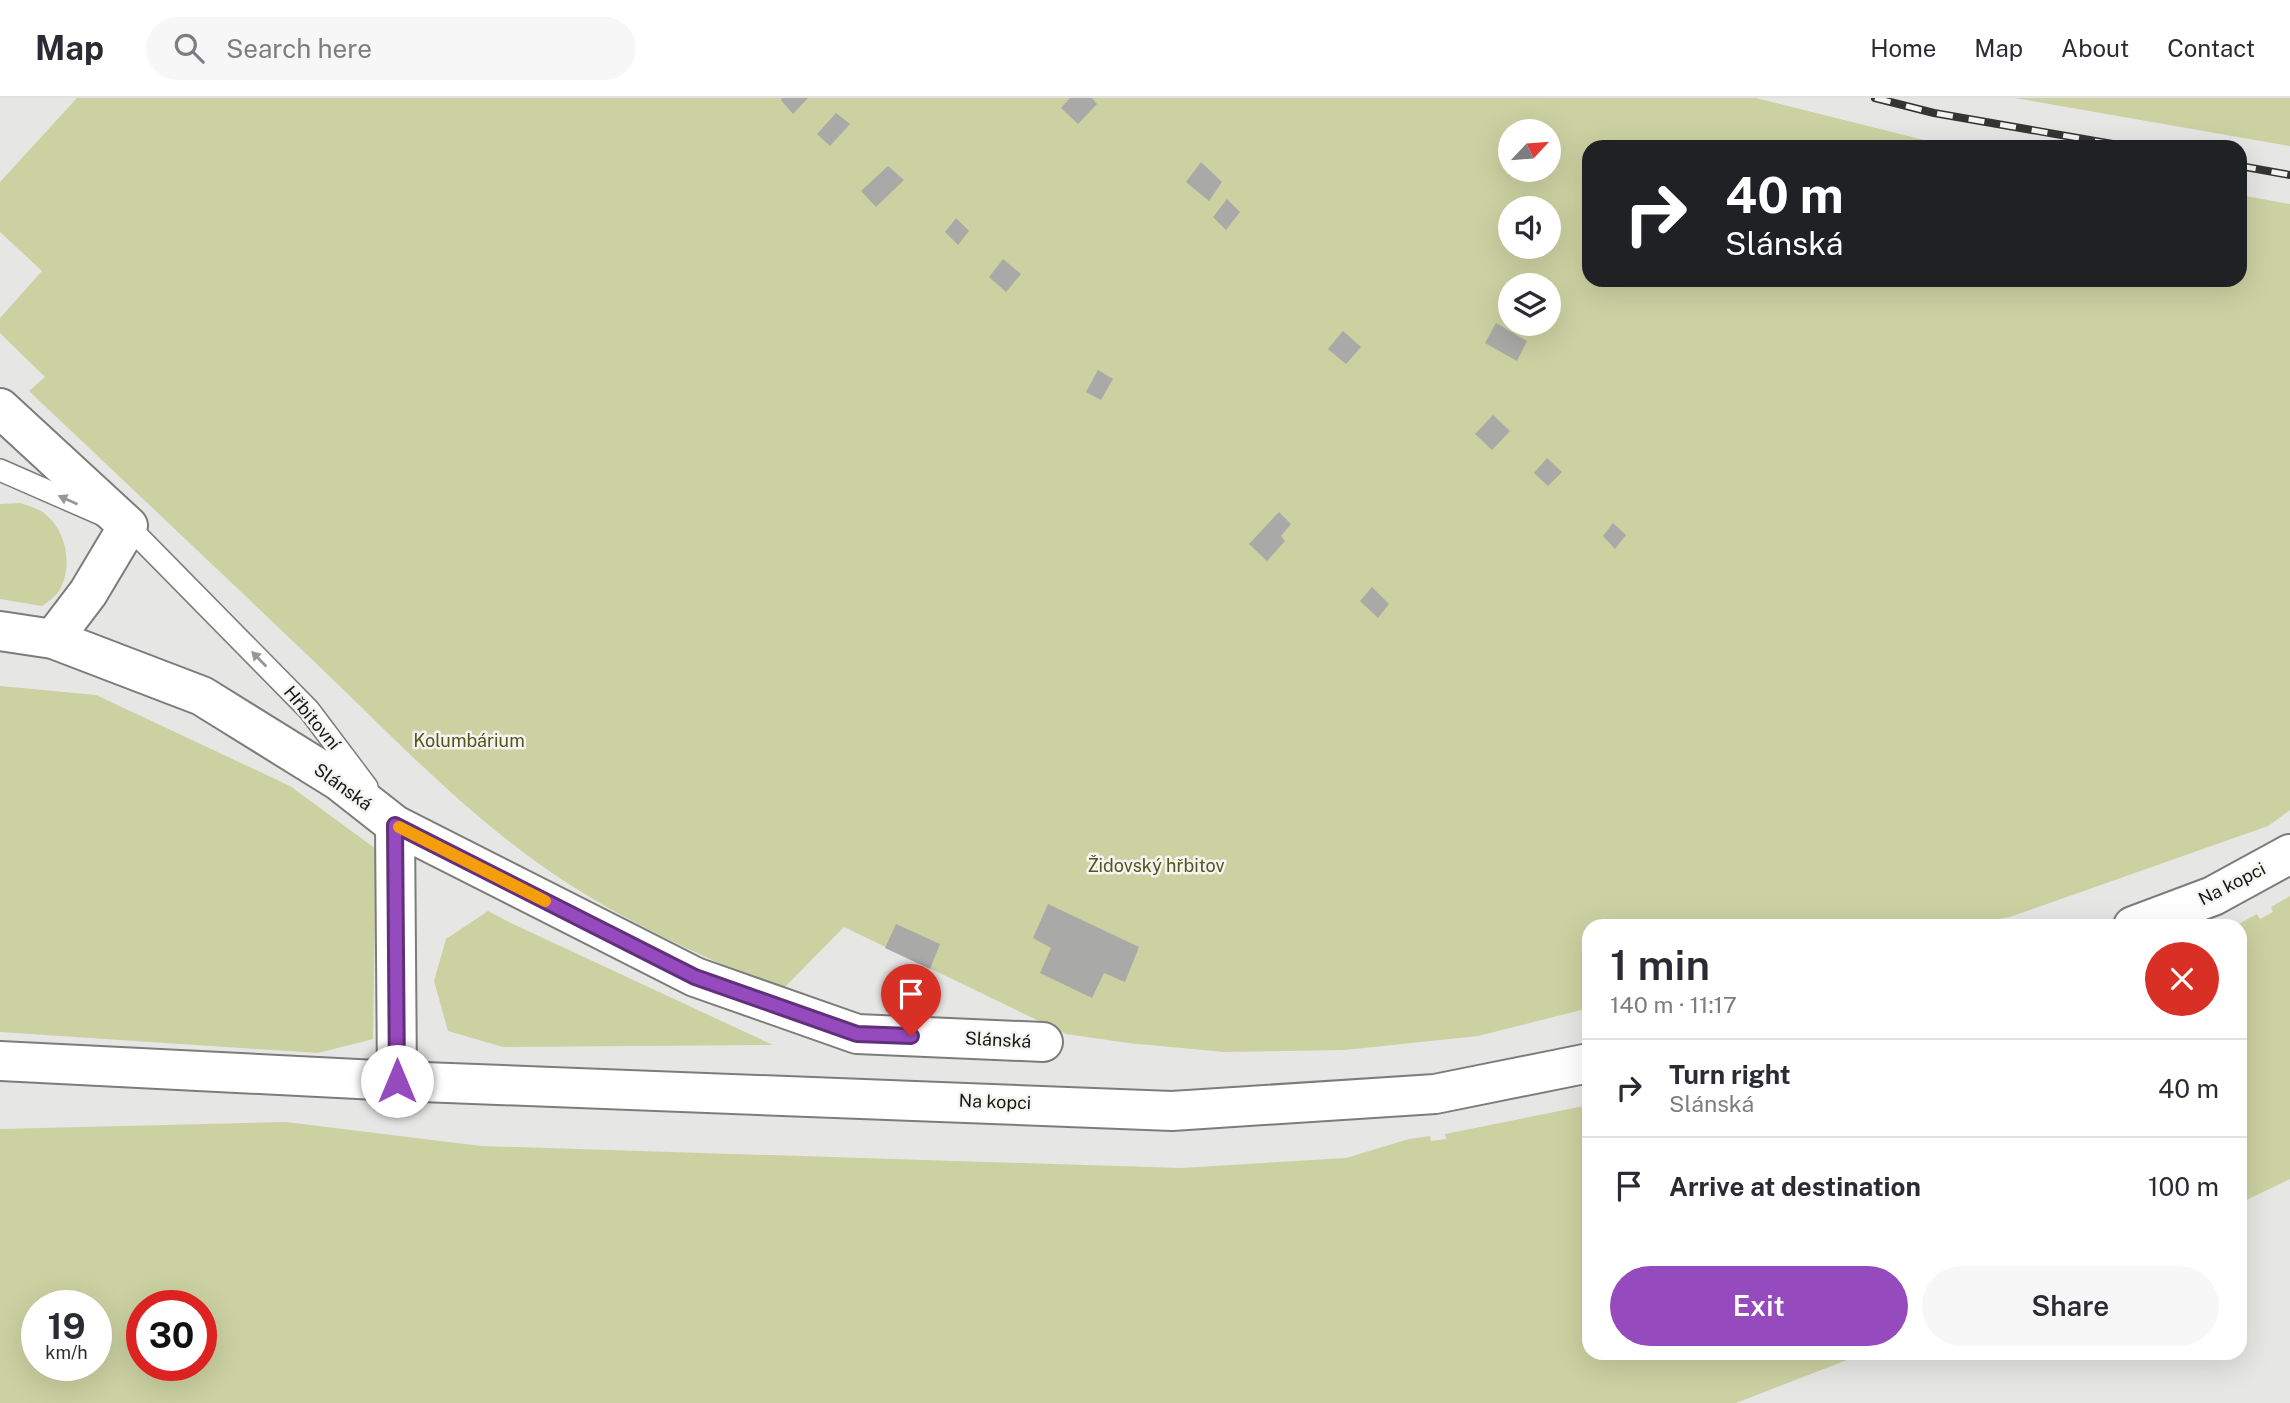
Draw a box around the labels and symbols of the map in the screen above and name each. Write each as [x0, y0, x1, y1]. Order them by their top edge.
north arrow [1498, 119, 1561, 182]
one-way arrow [58, 494, 79, 505]
one-way arrow [252, 651, 268, 668]
street label: Hřbitovní [280, 682, 345, 754]
park label: Kolumbárium [413, 730, 525, 751]
street label: Slánská [310, 759, 376, 815]
park label: Židovský hřbitov [1087, 855, 1225, 876]
street label: Na kopci [2195, 858, 2269, 909]
pin [881, 964, 941, 1036]
street label: Slánská [964, 1027, 1032, 1052]
position arrow [360, 1044, 434, 1118]
street label: Na kopci [958, 1090, 1032, 1113]
speed limit sign: 30 [126, 1290, 217, 1381]

